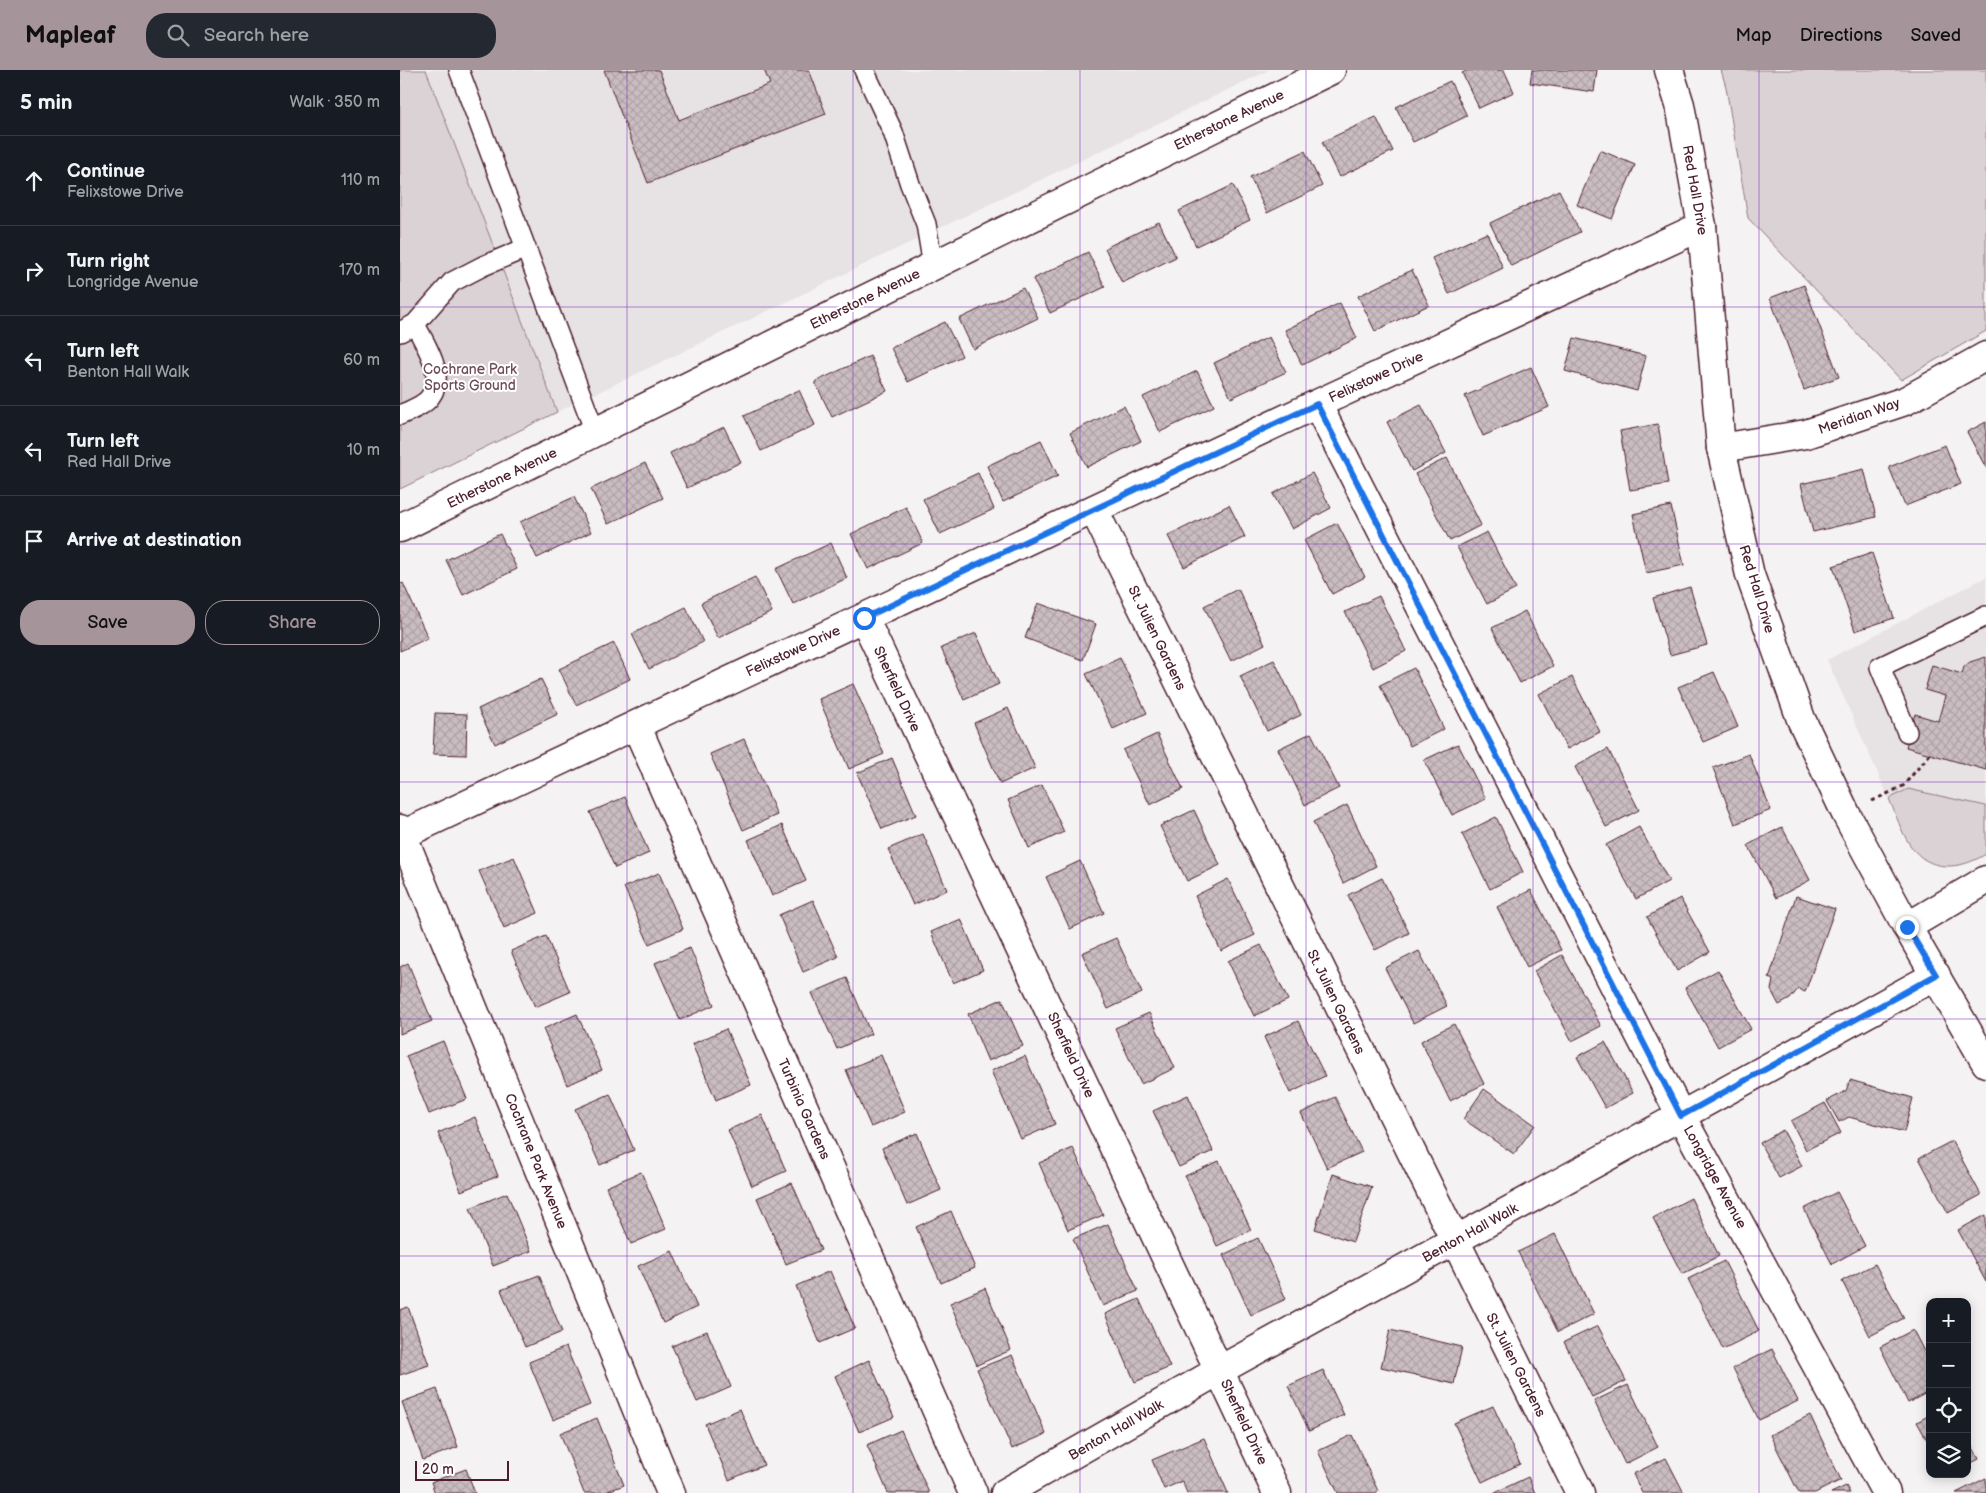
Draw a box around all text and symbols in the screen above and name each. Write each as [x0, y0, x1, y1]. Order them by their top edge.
search box [146, 13, 496, 58]
text: Mapleaf [25, 21, 116, 50]
icon: search [164, 21, 192, 49]
text: Search here [204, 24, 309, 47]
text: Map [1736, 25, 1772, 46]
text: Directions [1800, 25, 1882, 46]
text: Saved [1910, 25, 1961, 46]
street label: Etherstone Avenue [1171, 86, 1287, 154]
text: 5 min [20, 90, 73, 115]
text: Walk · 350 m [289, 93, 380, 112]
street label: Red Hall Drive [1679, 144, 1711, 236]
text: Continue [67, 160, 145, 183]
icon: ahead [20, 167, 48, 195]
text: 110 m [341, 171, 380, 190]
text: Felixstowe Drive [67, 183, 184, 202]
text: Turn right [67, 250, 150, 273]
icon: right [20, 257, 48, 285]
text: 170 m [339, 261, 380, 280]
street label: Etherstone Avenue [807, 265, 923, 333]
text: Longridge Avenue [67, 273, 199, 292]
text: Turn left [67, 340, 139, 363]
icon: left [20, 347, 48, 375]
street label: Felixstowe Drive [1326, 348, 1426, 406]
text: 60 m [343, 351, 380, 370]
park label: Cochrane Park Sports Ground [423, 361, 517, 394]
text: Benton Hall Walk [67, 363, 189, 382]
street label: Meridian Way [1816, 394, 1903, 438]
text: Turn left [67, 430, 139, 453]
icon: left [20, 437, 48, 465]
text: 10 m [347, 441, 380, 460]
street label: Etherstone Avenue [444, 444, 560, 512]
text: Red Hall Drive [67, 453, 171, 472]
icon: arrive [20, 527, 48, 555]
text: Arrive at destination [67, 529, 242, 552]
street label: Red Hall Drive [1736, 543, 1778, 635]
street label: St. Julien Gardens [1124, 583, 1190, 693]
button: Save [20, 600, 195, 645]
button: Share [205, 600, 380, 645]
route start [853, 607, 876, 630]
street label: Felixstowe Drive [743, 622, 843, 680]
street label: Sherfield Drive [870, 644, 924, 734]
route end [1896, 916, 1919, 939]
street label: St. Julien Gardens [1303, 947, 1369, 1057]
street label: Sherfield Drive [1044, 1010, 1098, 1100]
street label: Turbinia Gardens [774, 1056, 834, 1162]
street label: Cochrane Park Avenue [501, 1091, 571, 1231]
street label: Longridge Avenue [1680, 1123, 1750, 1231]
street label: Benton Hall Walk [1419, 1200, 1521, 1266]
map controls [1926, 1298, 1971, 1478]
button: + [1926, 1298, 1971, 1343]
street label: St. Julien Gardens [1482, 1310, 1550, 1420]
button: − [1926, 1343, 1971, 1388]
street label: Sherfield Drive [1217, 1377, 1271, 1467]
button: locate [1926, 1388, 1971, 1433]
street label: Benton Hall Walk [1066, 1396, 1167, 1464]
button: layers [1926, 1433, 1971, 1478]
scale bar [415, 1458, 509, 1481]
text: 20 m [422, 1461, 454, 1478]

